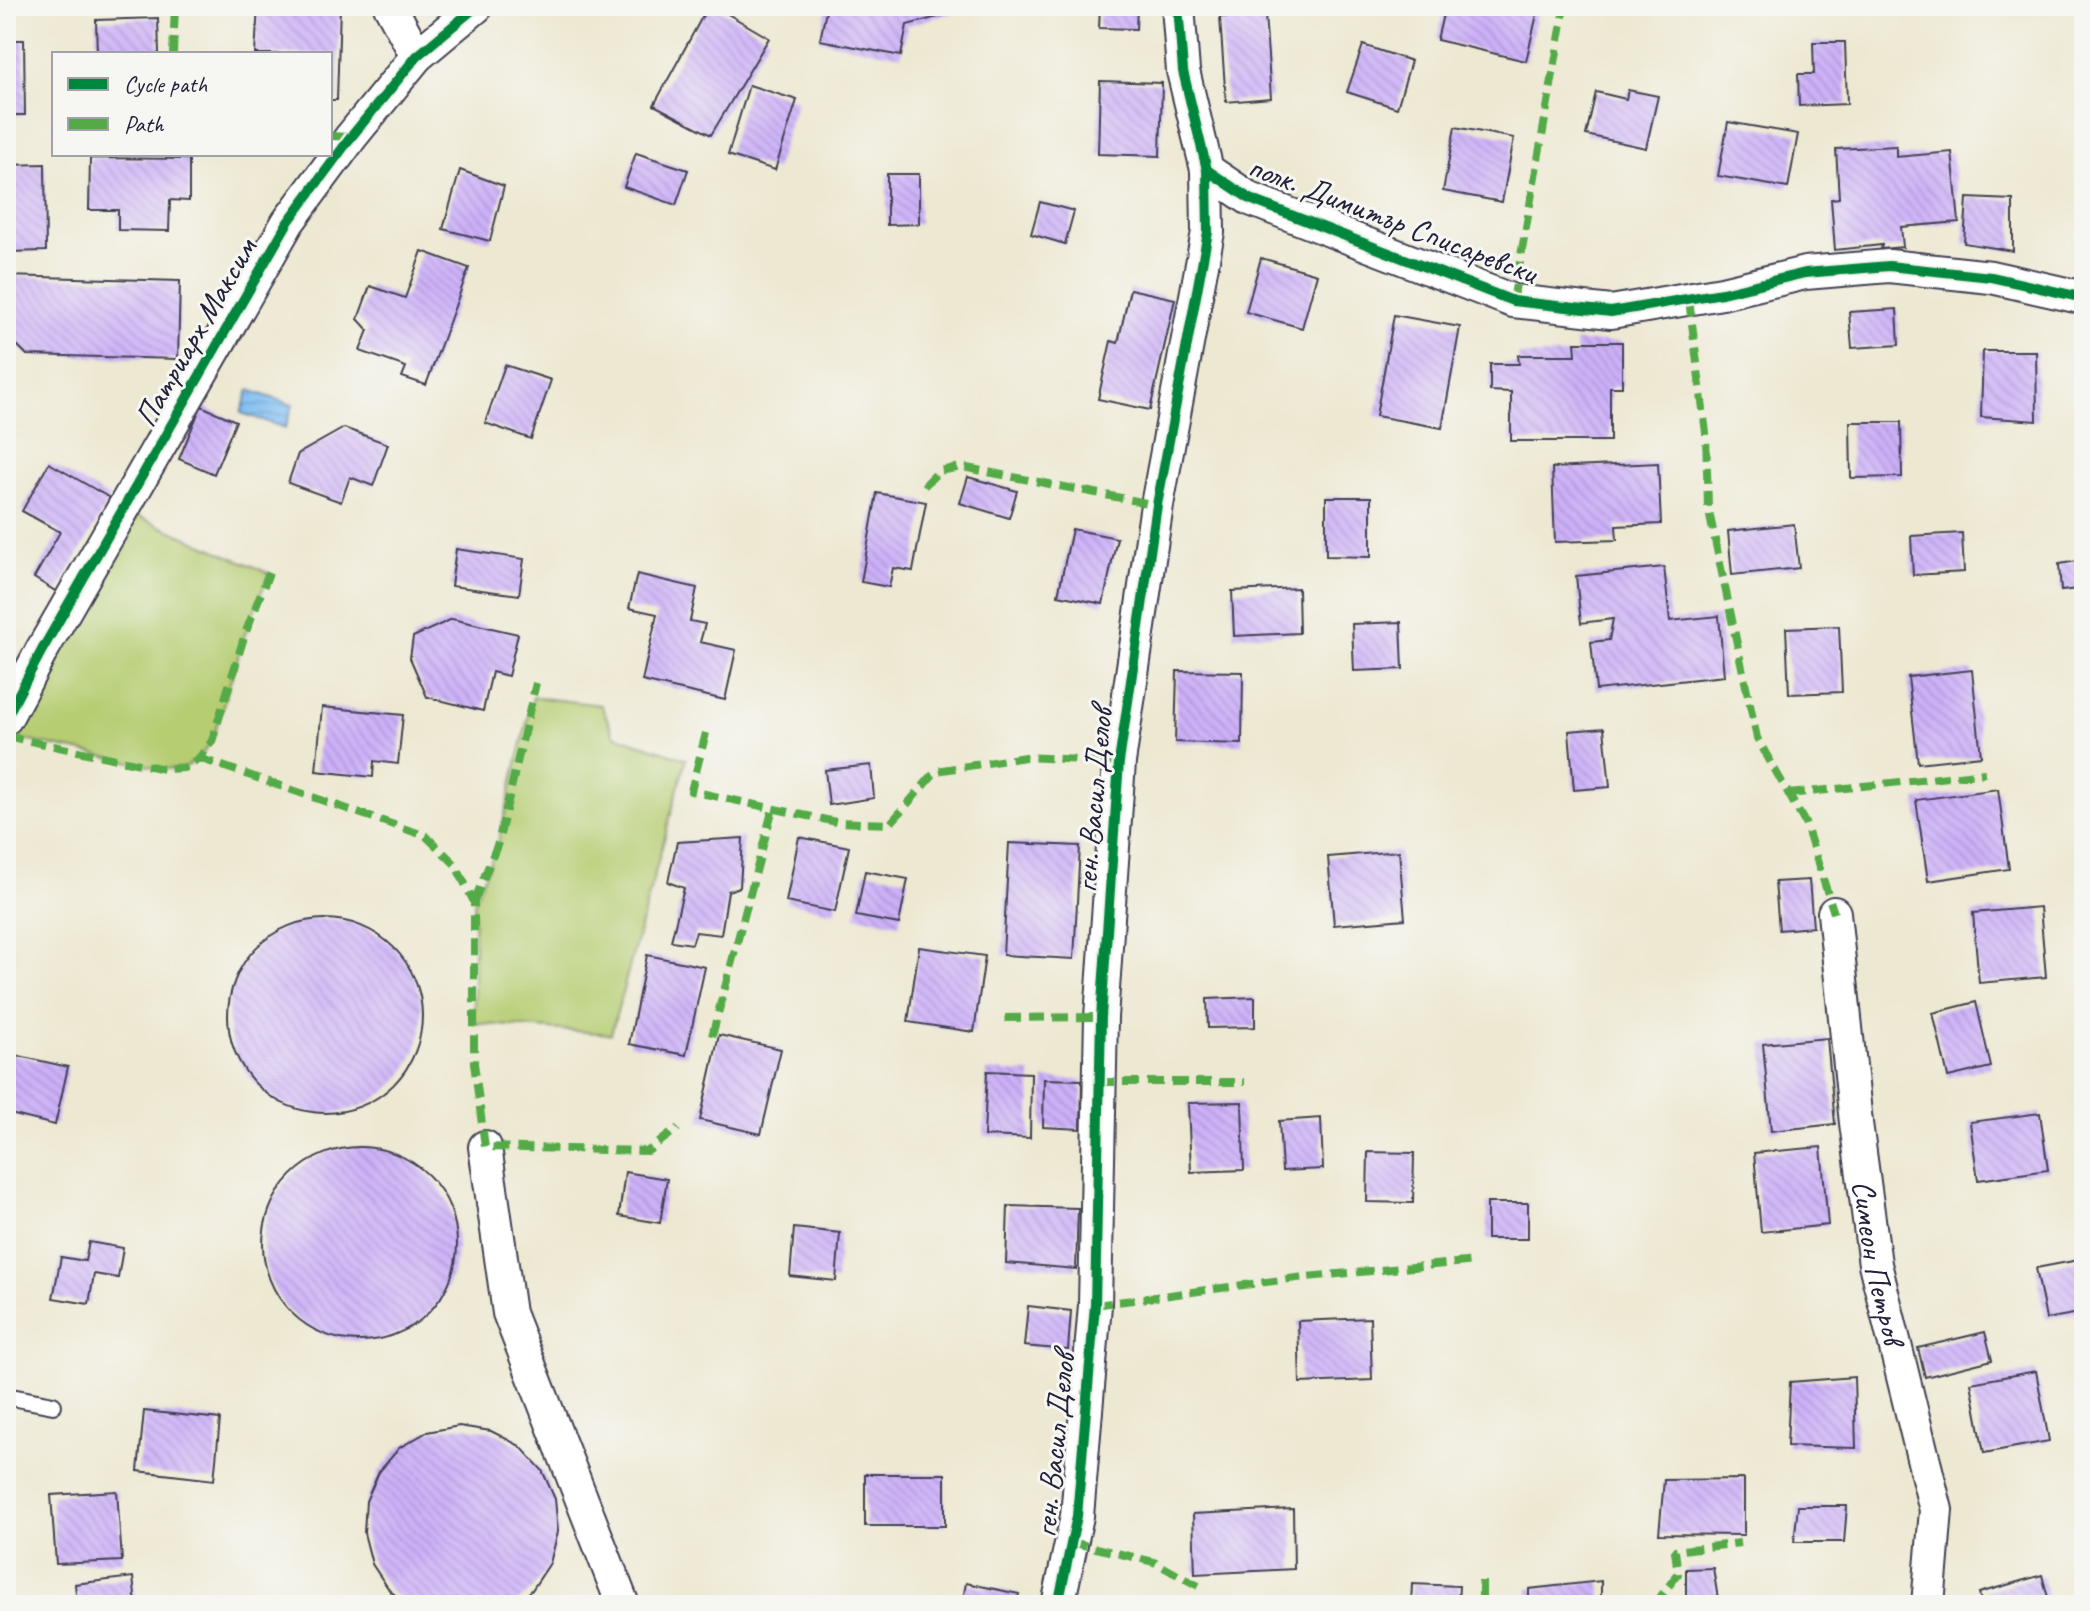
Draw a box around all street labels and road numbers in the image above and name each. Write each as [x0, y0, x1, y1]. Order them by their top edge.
street label: полк. Димитър Списаревски [1243, 146, 1545, 294]
street label: Патриарх Максим [125, 229, 267, 434]
street label: ген. Васил Делов [1065, 699, 1123, 894]
street label: Симеон Петров [1843, 1178, 1915, 1354]
street label: ген. Васил Делов [1024, 1344, 1085, 1539]

